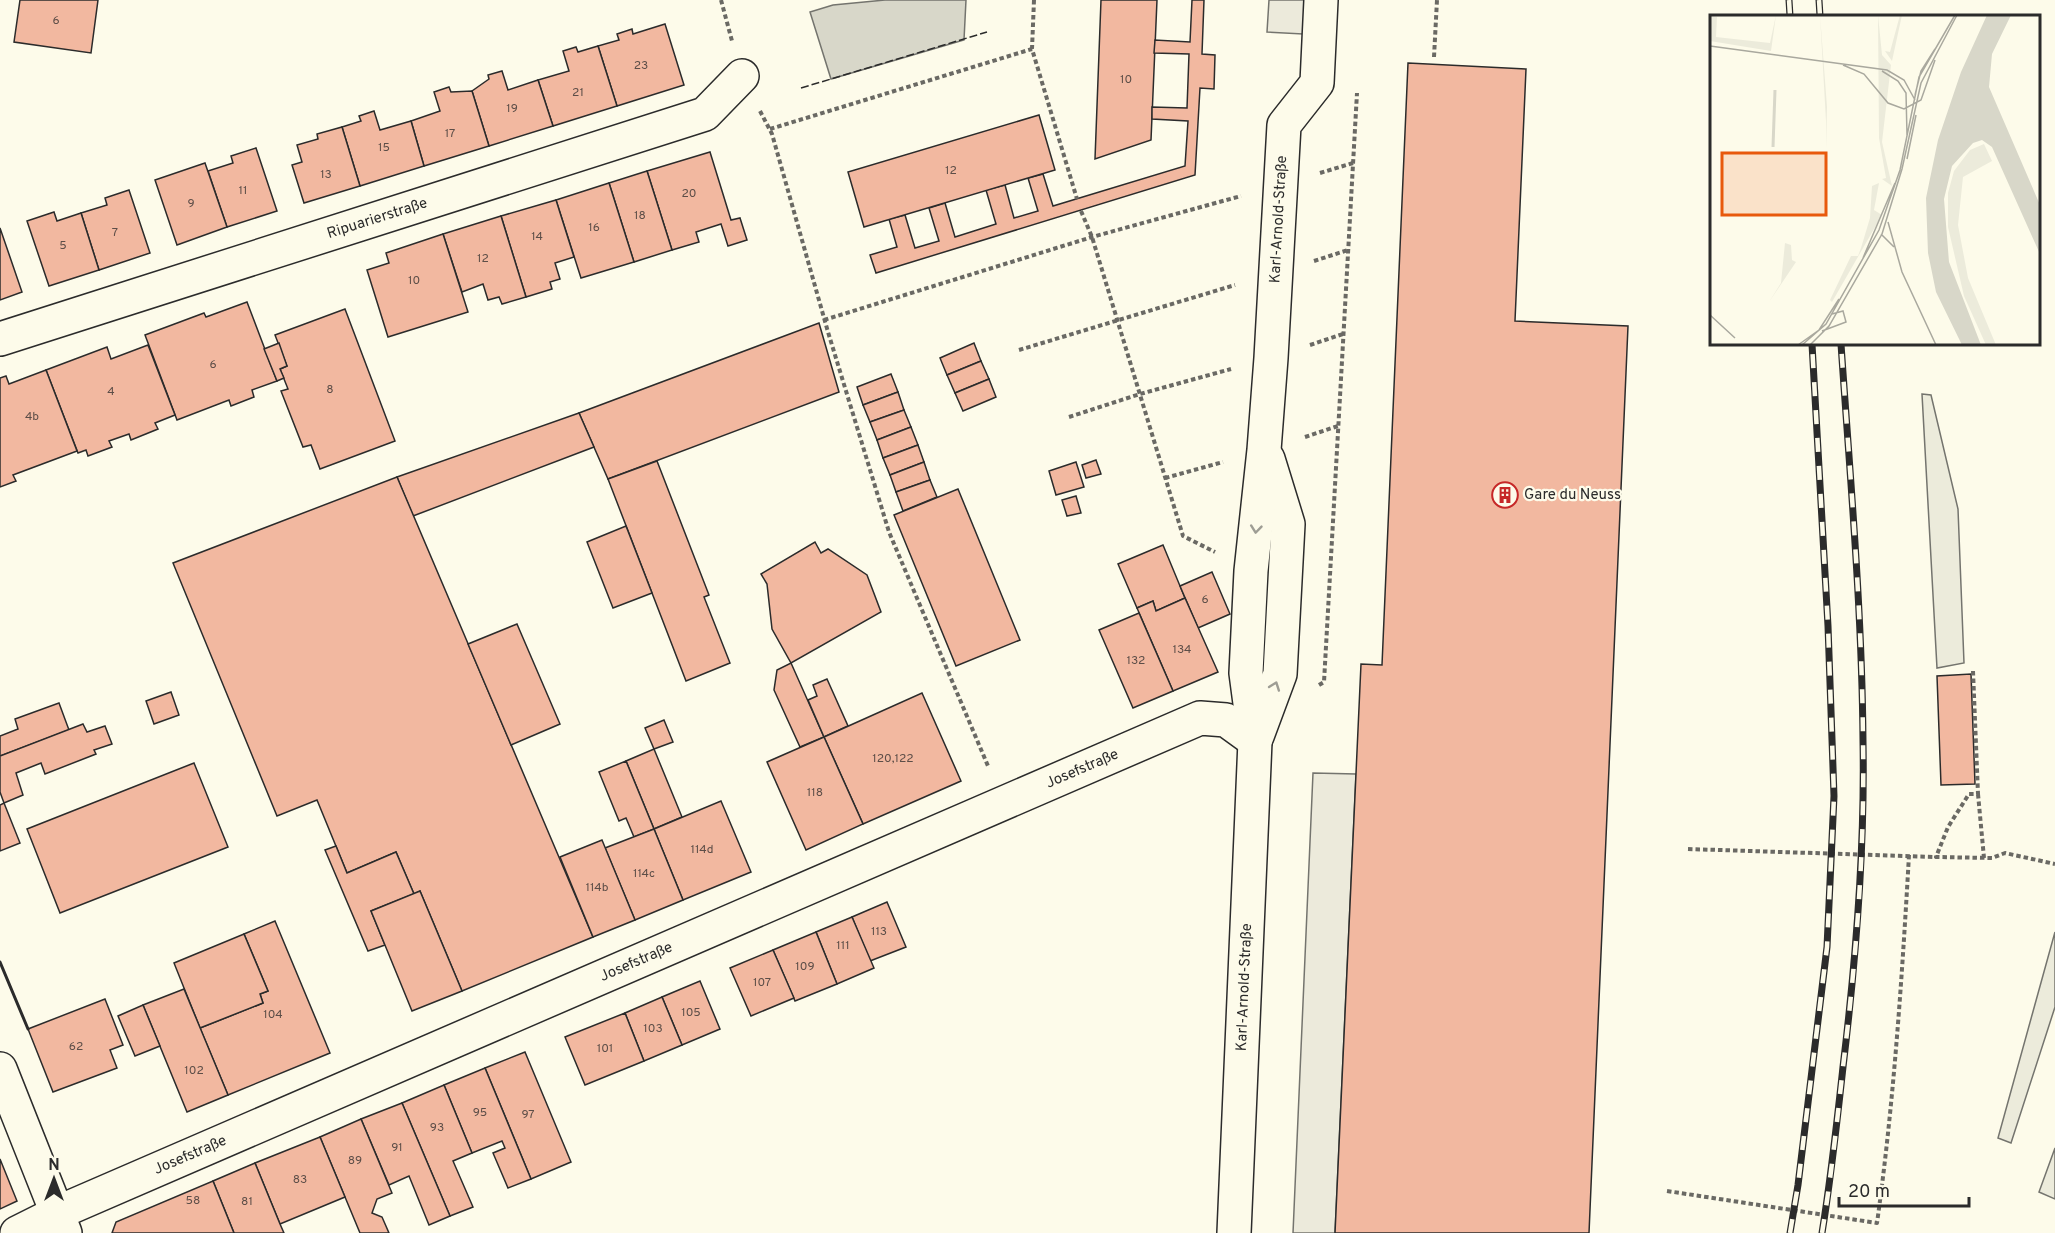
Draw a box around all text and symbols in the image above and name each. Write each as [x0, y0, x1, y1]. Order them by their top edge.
house number: 6 [52, 13, 60, 29]
inset map [1710, 15, 2040, 345]
house number: 23 [634, 58, 648, 74]
house number: 10 [1120, 72, 1132, 88]
house number: 21 [572, 85, 584, 101]
house number: 19 [506, 101, 518, 117]
house number: 17 [445, 126, 455, 142]
house number: 15 [378, 140, 390, 156]
street label: Karl-Arnold-Straße [1266, 155, 1292, 284]
house number: 12 [945, 163, 957, 179]
house number: 13 [320, 167, 332, 183]
house number: 11 [239, 183, 247, 199]
house number: 20 [681, 186, 697, 202]
street label: Ripuarierstraße [325, 194, 430, 243]
house number: 9 [187, 196, 195, 212]
house number: 18 [634, 208, 646, 224]
house number: 16 [588, 220, 600, 236]
house number: 7 [112, 225, 118, 241]
house number: 14 [531, 229, 543, 245]
house number: 5 [59, 238, 67, 254]
house number: 12 [477, 251, 489, 267]
house number: 10 [408, 273, 420, 289]
house number: 6 [209, 357, 217, 373]
house number: 8 [326, 382, 334, 398]
house number: 4 [107, 384, 115, 400]
house number: 4b [25, 409, 39, 425]
building icon: Gare du Neuss [1490, 480, 1520, 510]
place label: Gare du Neuss [1524, 486, 1621, 505]
one-way arrow [1250, 524, 1263, 533]
house number: 6 [1201, 592, 1209, 608]
house number: 134 [1172, 642, 1192, 658]
house number: 132 [1127, 653, 1145, 669]
one-way arrow [1268, 681, 1281, 692]
street label: Josefstraße [1043, 745, 1122, 793]
house number: 120,122 [872, 751, 914, 767]
house number: 118 [807, 785, 823, 801]
house number: 114d [691, 842, 713, 858]
house number: 114c [633, 866, 655, 882]
house number: 114b [586, 880, 609, 896]
street label: Karl-Arnold-Straße [1232, 923, 1257, 1052]
house number: 113 [871, 924, 887, 940]
street label: Josefstraße [597, 938, 676, 986]
house number: 111 [836, 938, 850, 954]
house number: 109 [795, 959, 815, 975]
house number: 107 [753, 975, 771, 991]
house number: 105 [681, 1005, 701, 1021]
house number: 104 [263, 1007, 283, 1023]
house number: 103 [643, 1021, 663, 1037]
house number: 62 [69, 1039, 83, 1055]
house number: 101 [597, 1041, 613, 1057]
house number: 102 [184, 1063, 204, 1079]
house number: 95 [473, 1105, 487, 1121]
house number: 97 [521, 1107, 535, 1123]
house number: 93 [430, 1120, 444, 1136]
street label: Josefstraße [151, 1131, 230, 1179]
house number: 91 [391, 1140, 403, 1156]
north arrow [24, 1149, 84, 1209]
house number: 89 [348, 1153, 362, 1169]
text: N [48, 1156, 60, 1176]
scale bar [1839, 1170, 1970, 1208]
house number: 83 [293, 1172, 307, 1188]
text: 20 m [1848, 1181, 1890, 1204]
house number: 58 [186, 1193, 200, 1209]
house number: 81 [241, 1194, 253, 1210]

